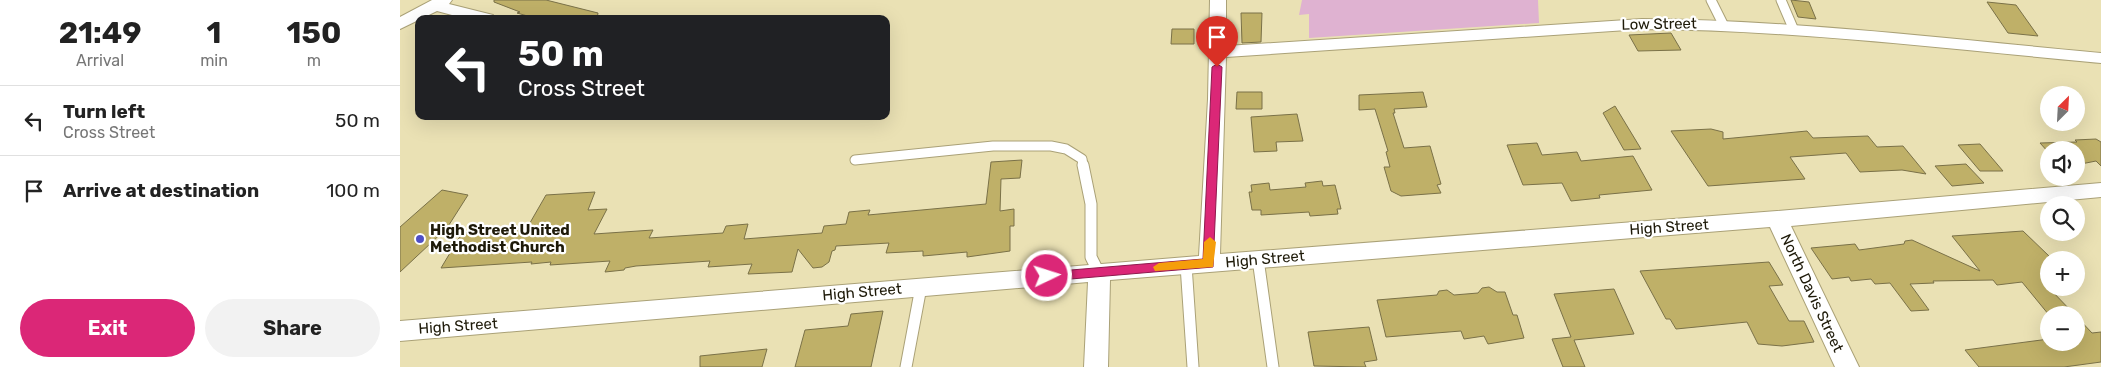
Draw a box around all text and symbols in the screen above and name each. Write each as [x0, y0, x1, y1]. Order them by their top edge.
street label: Low Street [1621, 14, 1697, 34]
text: 21:49 [59, 15, 141, 51]
text: 1 [207, 15, 221, 51]
text: 150 [287, 15, 341, 51]
pin [1196, 16, 1238, 67]
icon: arrive [1203, 23, 1231, 51]
text: 50 m [518, 33, 604, 75]
icon: left [435, 35, 500, 100]
text: Arrival [76, 51, 124, 70]
text: min [200, 51, 228, 70]
text: m [307, 51, 321, 70]
text: Cross Street [518, 75, 645, 102]
north arrow [2040, 86, 2085, 131]
map controls [2040, 86, 2085, 351]
text: Turn left [63, 100, 145, 123]
icon: left [20, 107, 48, 135]
text: 50 m [335, 109, 380, 132]
text: Cross Street [63, 123, 155, 142]
button: sound [2040, 141, 2085, 186]
icon: arrive [20, 177, 48, 205]
text: Arrive at destination [63, 179, 259, 202]
text: 100 m [326, 179, 380, 202]
button: search [2040, 196, 2085, 241]
street label: High Street [1629, 215, 1709, 239]
place label: High Street United Methodist Church [430, 221, 570, 256]
street label: North Davis Street [1777, 231, 1847, 355]
marker: High Street United Methodist Church [414, 233, 426, 245]
street label: High Street [1225, 247, 1305, 271]
position arrow [1020, 249, 1072, 301]
button: + [2040, 251, 2085, 296]
street label: High Street [822, 280, 902, 304]
button: Exit [20, 299, 195, 357]
button: Share [205, 299, 380, 357]
button: − [2040, 306, 2085, 351]
street label: High Street [418, 314, 498, 338]

